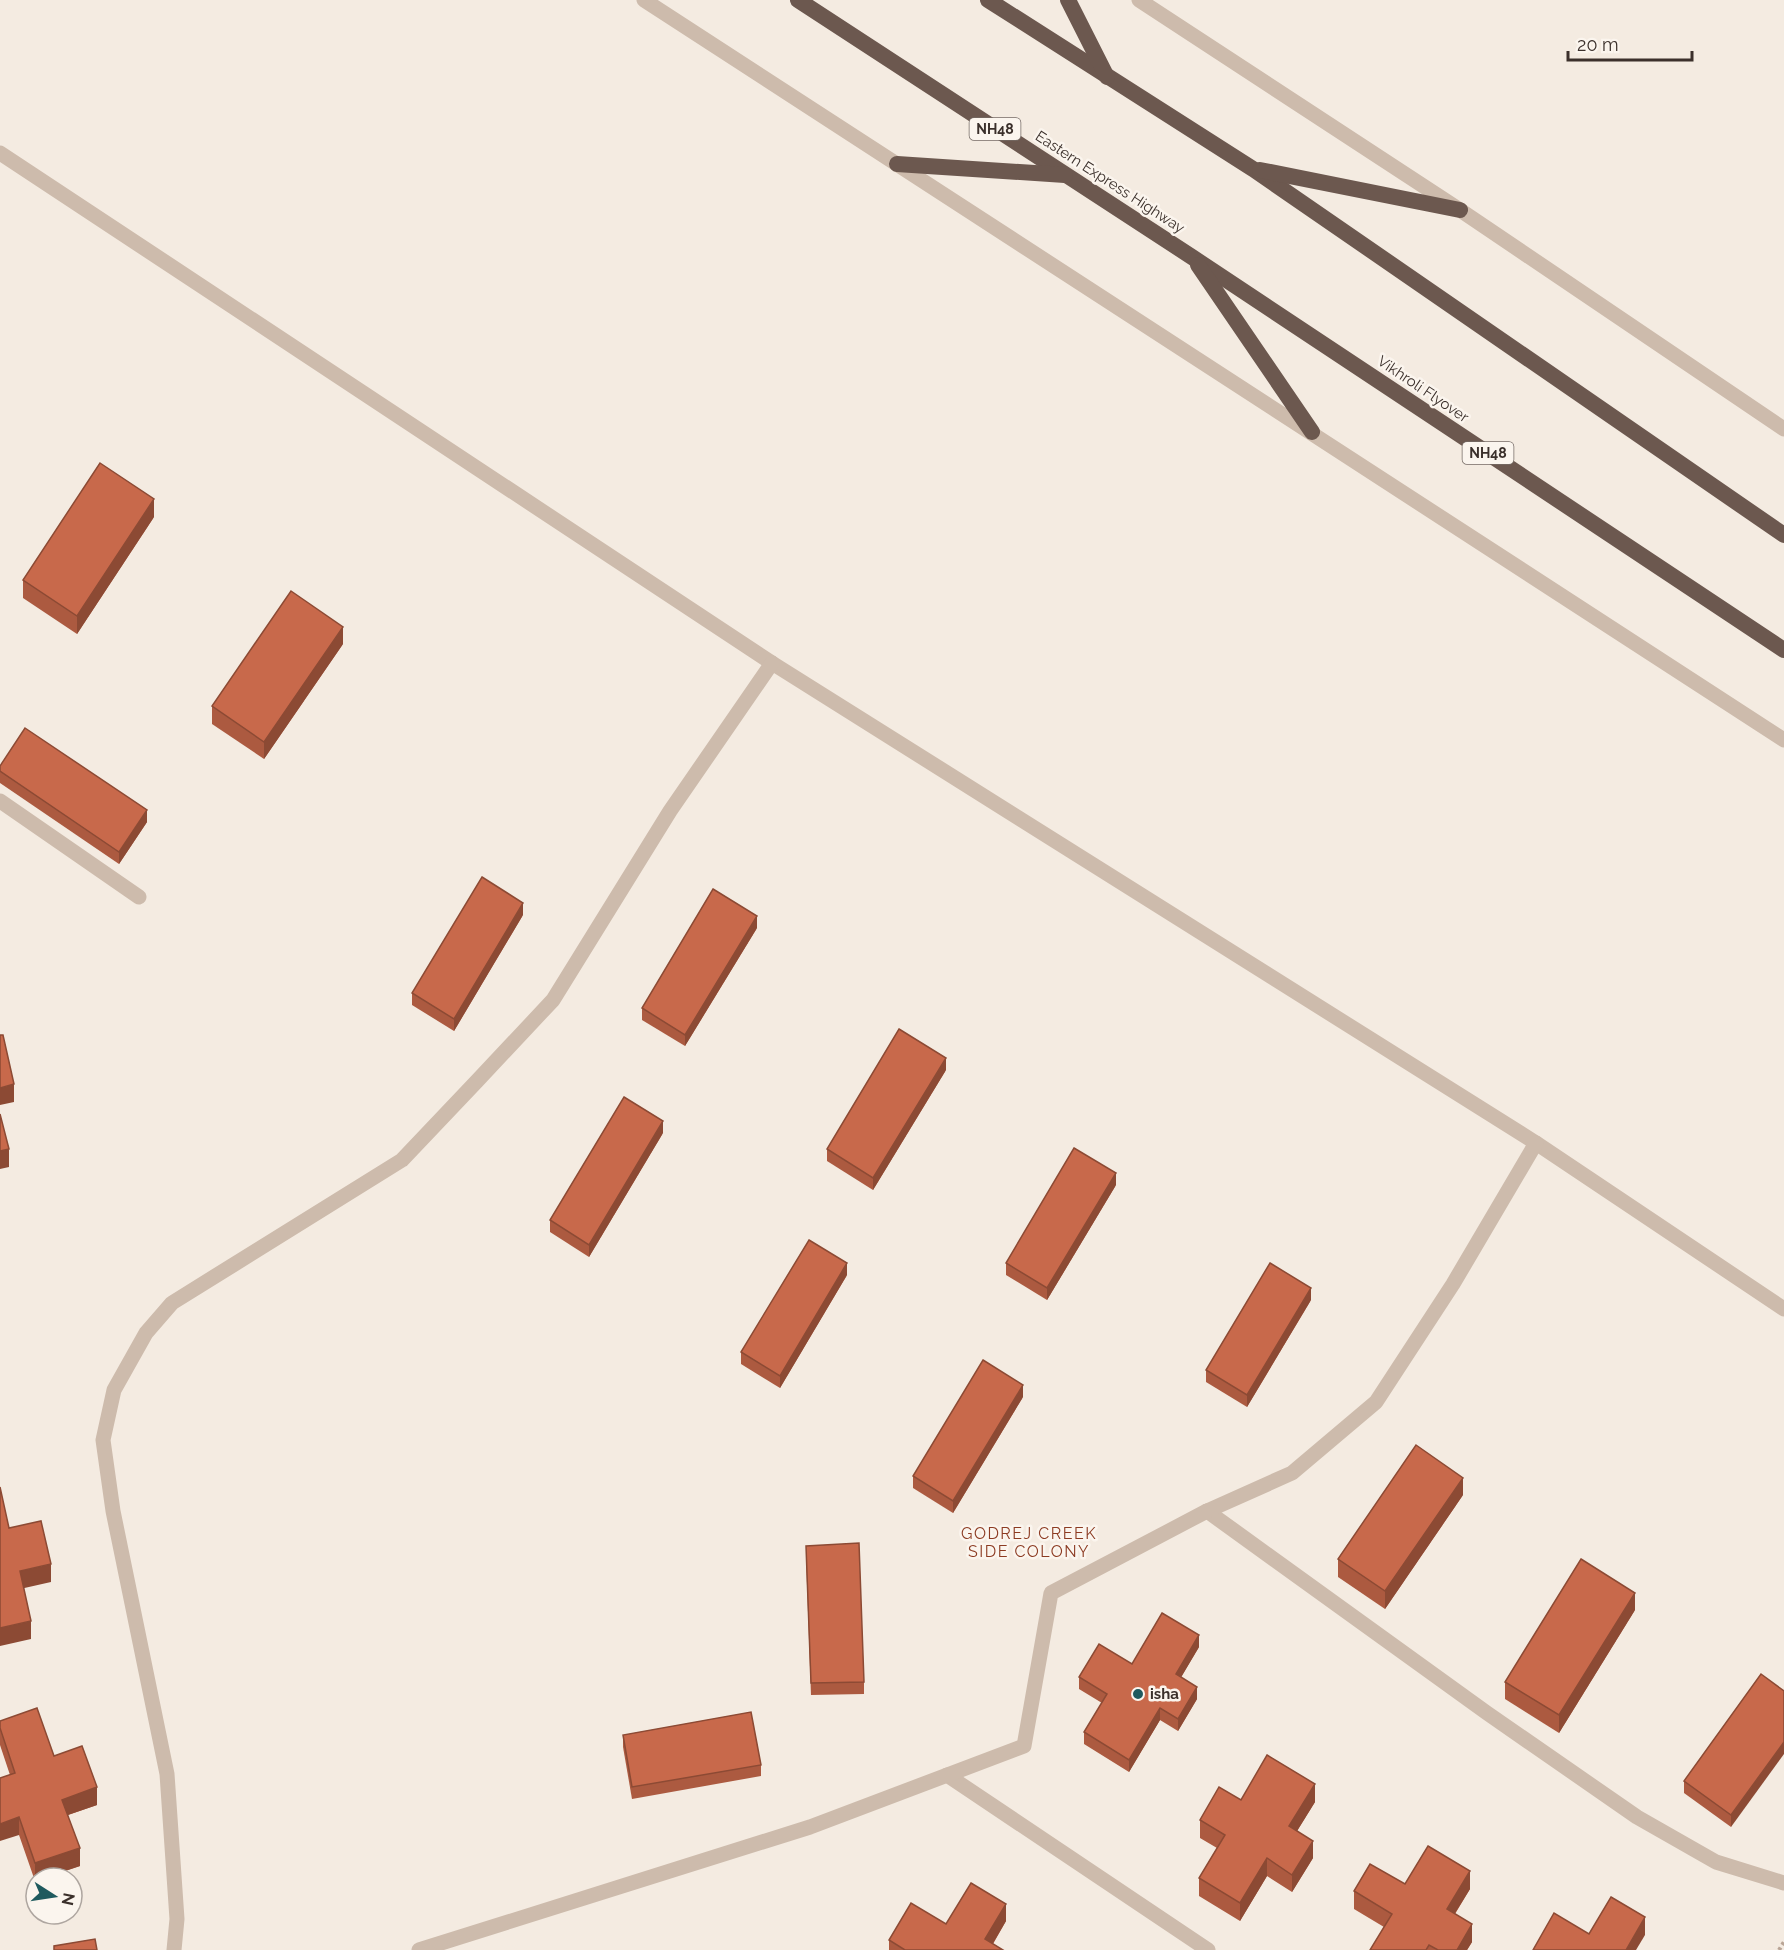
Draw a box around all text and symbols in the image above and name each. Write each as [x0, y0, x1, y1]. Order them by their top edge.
scale bar [1568, 24, 1692, 62]
text: 20 m [1577, 34, 1619, 55]
road number: NH48 [970, 118, 1020, 140]
street label: Eastern Express Highway [1032, 127, 1188, 237]
street label: Vikhroli Flyover [1374, 352, 1473, 427]
road number: NH48 [1462, 442, 1514, 464]
district label: GODREJ CREEK SIDE COLONY [961, 1524, 1097, 1561]
place label: isha [1150, 1685, 1179, 1703]
marker: isha [1131, 1687, 1145, 1701]
north arrow [24, 1866, 84, 1926]
text: N [58, 1891, 79, 1907]

